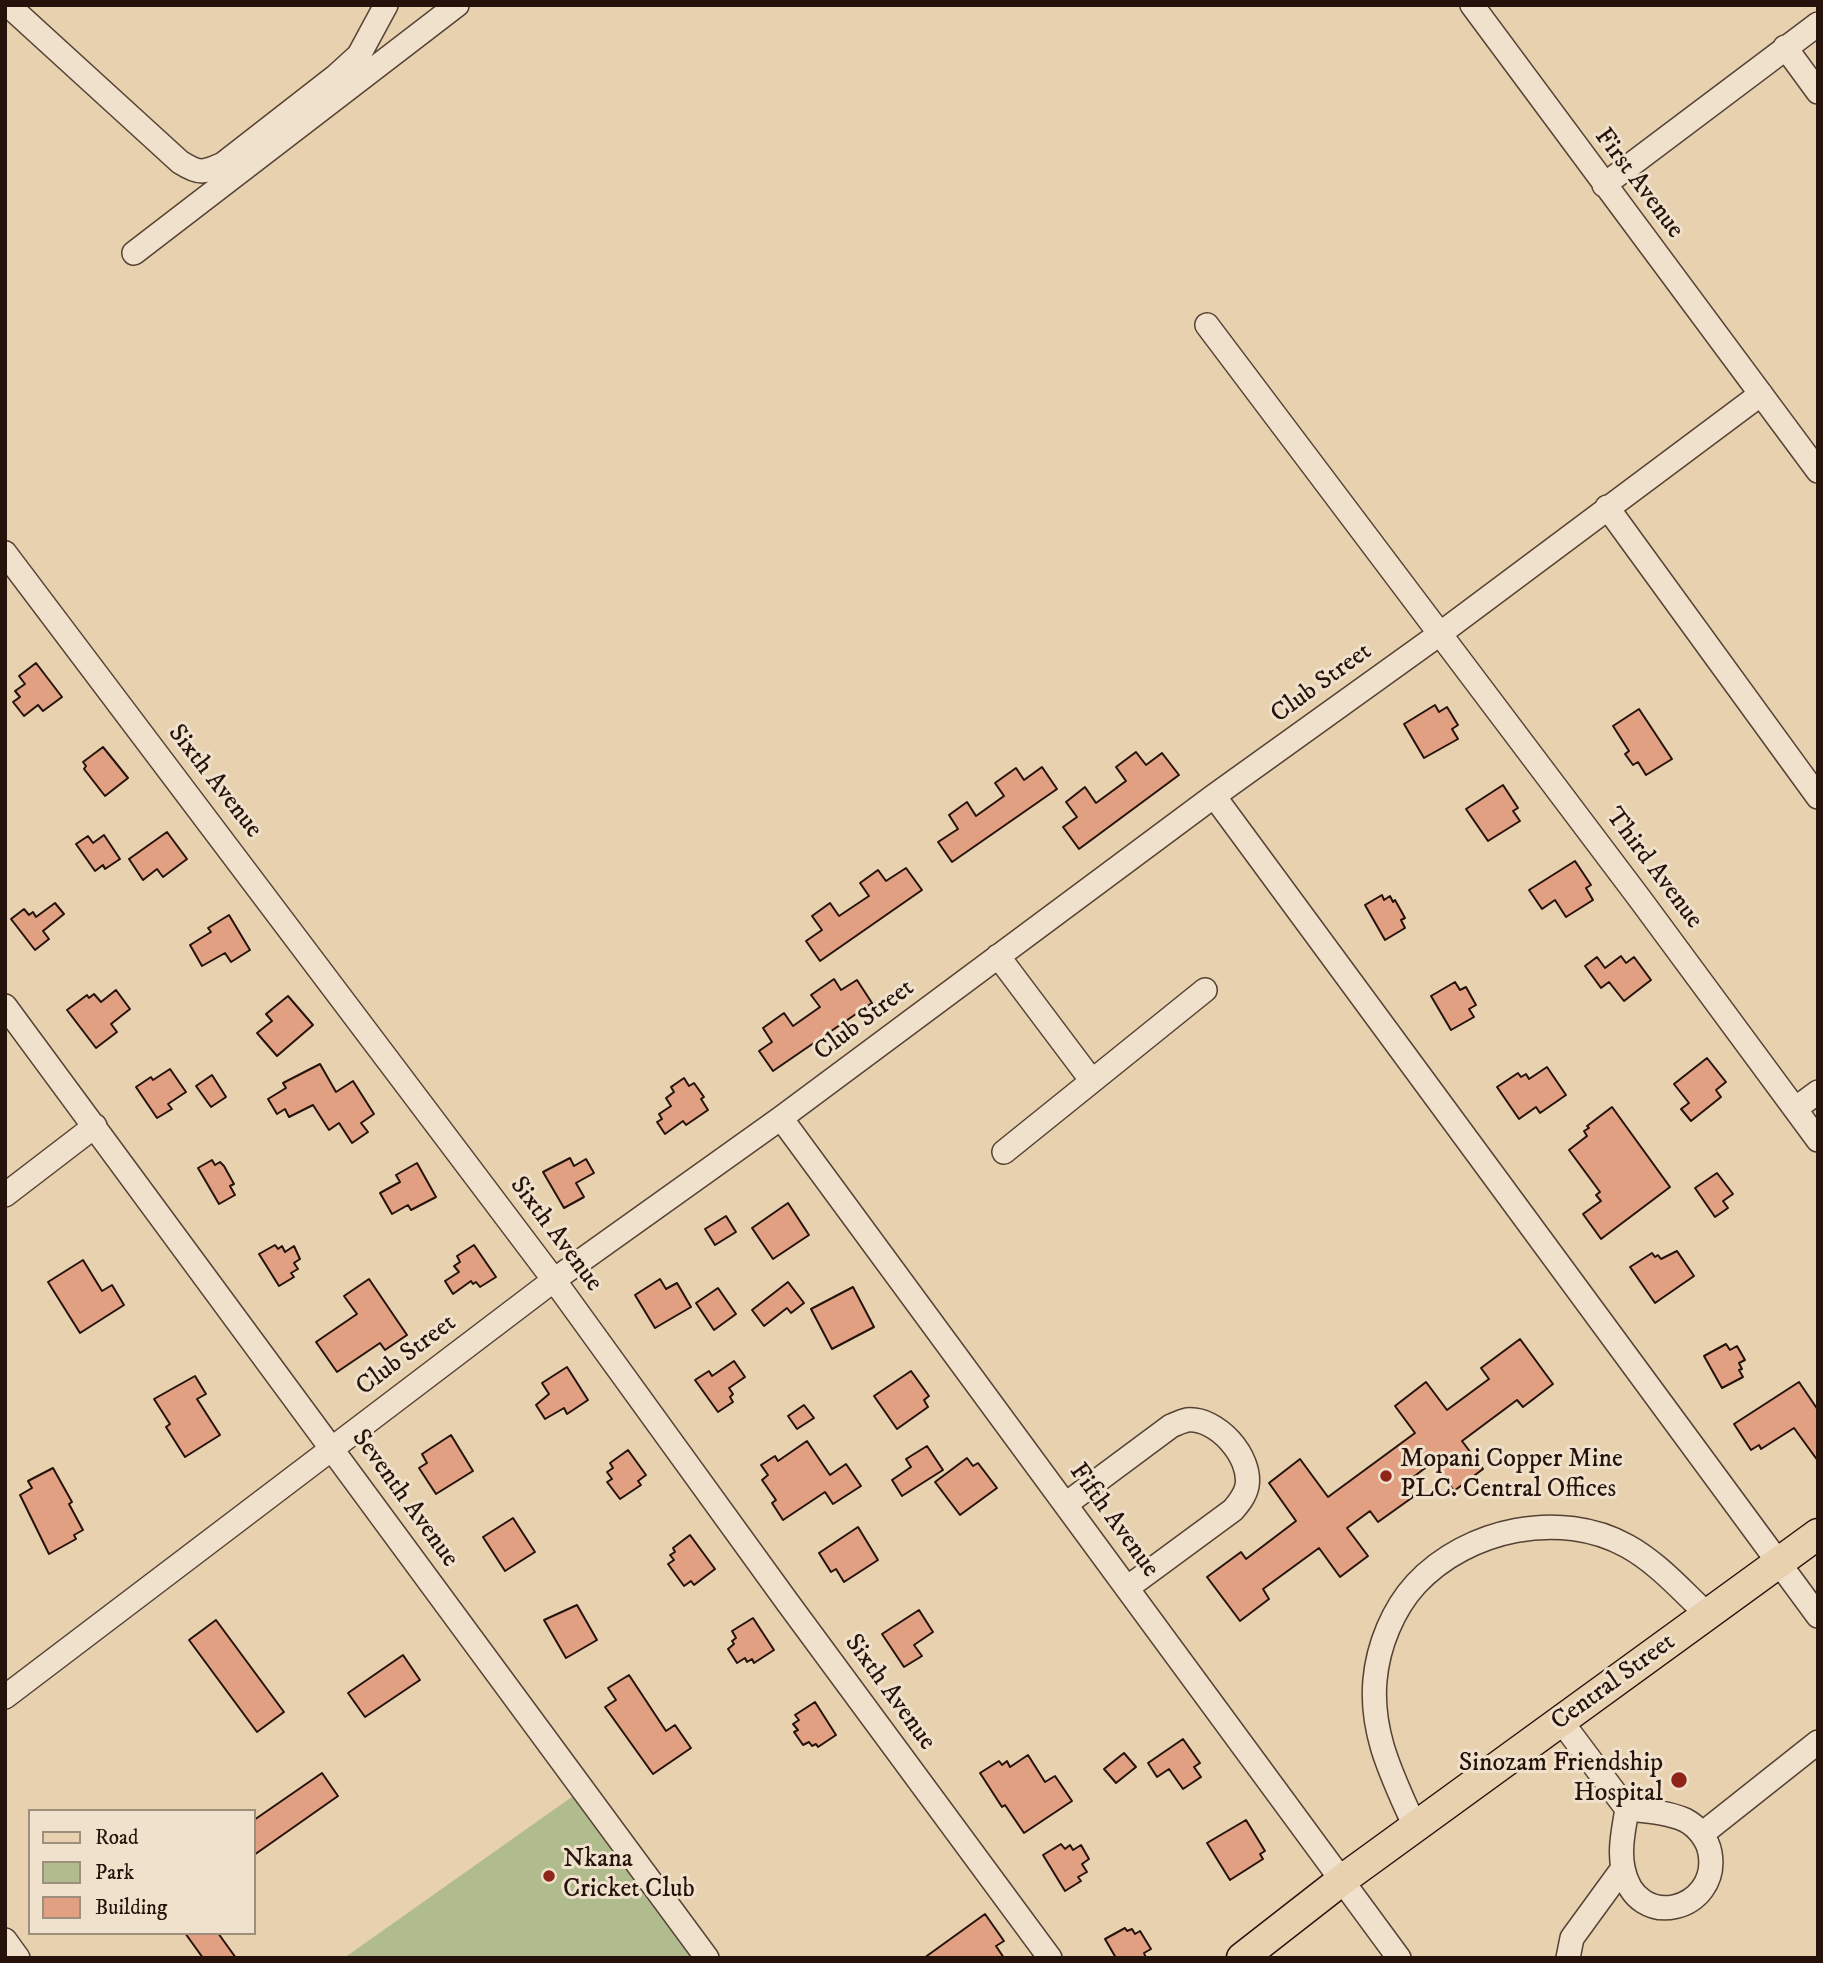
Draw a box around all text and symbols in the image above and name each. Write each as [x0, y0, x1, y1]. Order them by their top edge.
street label: First Avenue [1586, 123, 1690, 245]
street label: Club Street [1266, 637, 1378, 731]
street label: Sixth Avenue [160, 719, 268, 845]
street label: Third Avenue [1597, 802, 1709, 936]
street label: Club Street [809, 973, 921, 1069]
street label: Sixth Avenue [502, 1171, 608, 1299]
street label: Club Street [351, 1308, 463, 1404]
street label: Seventh Avenue [344, 1424, 464, 1574]
place label: Mopani Copper Mine PLC. Central Offices [1400, 1445, 1623, 1506]
street label: Fifth Avenue [1061, 1458, 1165, 1584]
marker: Mopani Copper Mine PLC. Central Offices [1378, 1468, 1394, 1484]
street label: Central Street [1546, 1628, 1682, 1738]
street label: Sixth Avenue [837, 1629, 941, 1757]
place label: Sinozam Friendship Hospital [1459, 1749, 1663, 1810]
marker: Sinozam Friendship Hospital [1669, 1770, 1689, 1790]
legend [28, 1809, 256, 1935]
text: Road [95, 1825, 139, 1851]
place label: Nkana Cricket Club [563, 1845, 695, 1906]
text: Park [95, 1860, 134, 1886]
marker: Nkana Cricket Club [541, 1868, 557, 1884]
text: Building [95, 1895, 167, 1921]

